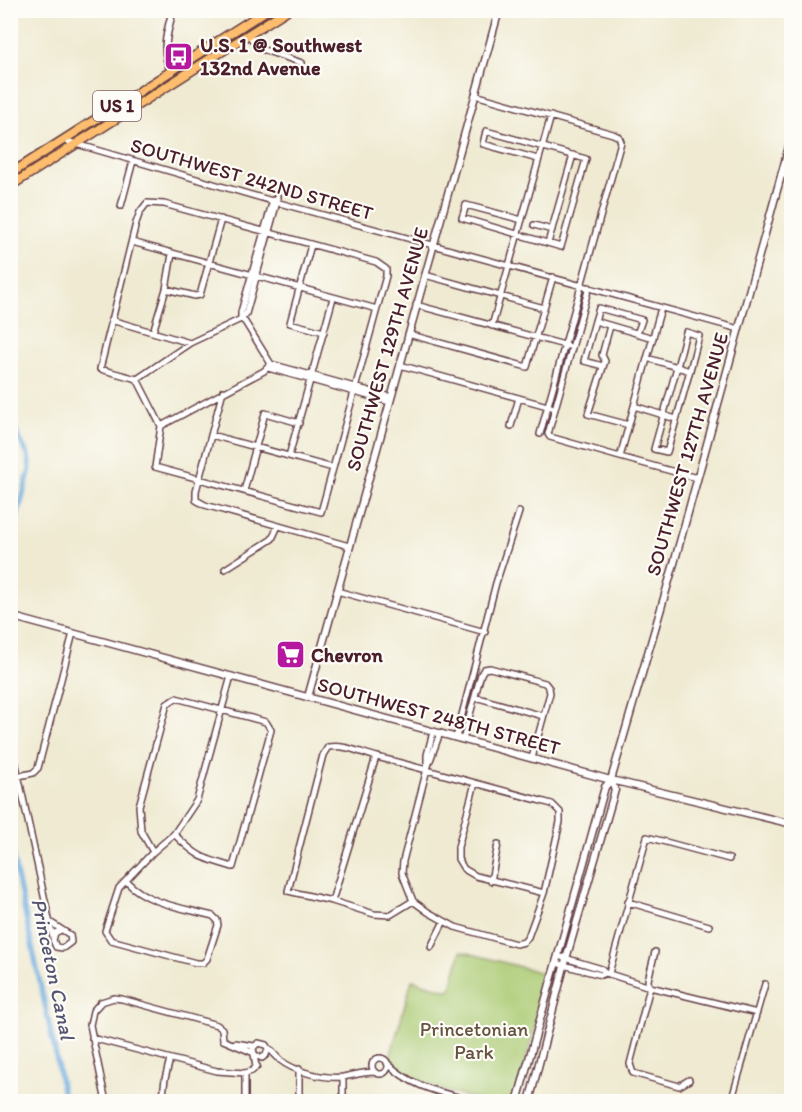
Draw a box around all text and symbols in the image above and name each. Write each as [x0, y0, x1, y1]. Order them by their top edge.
place label: U.S. 1 @ Southwest 132nd Avenue [200, 33, 362, 80]
bus stop icon: U.S. 1 @ Southwest 132nd Avenue [163, 40, 195, 72]
road number: US 1 [93, 91, 141, 121]
street label: SOUTHWEST 242ND STREET [128, 133, 376, 225]
street label: SOUTHWEST 129TH AVENUE [341, 224, 433, 474]
street label: SOUTHWEST 127TH AVENUE [641, 330, 733, 578]
supermarket icon: Chevron [274, 639, 306, 671]
place label: Chevron [311, 643, 384, 667]
street label: SOUTHWEST 248TH STREET [315, 672, 563, 760]
water label: Princeton Canal [26, 896, 81, 1044]
park label: Princetonian Park [420, 1017, 528, 1064]

